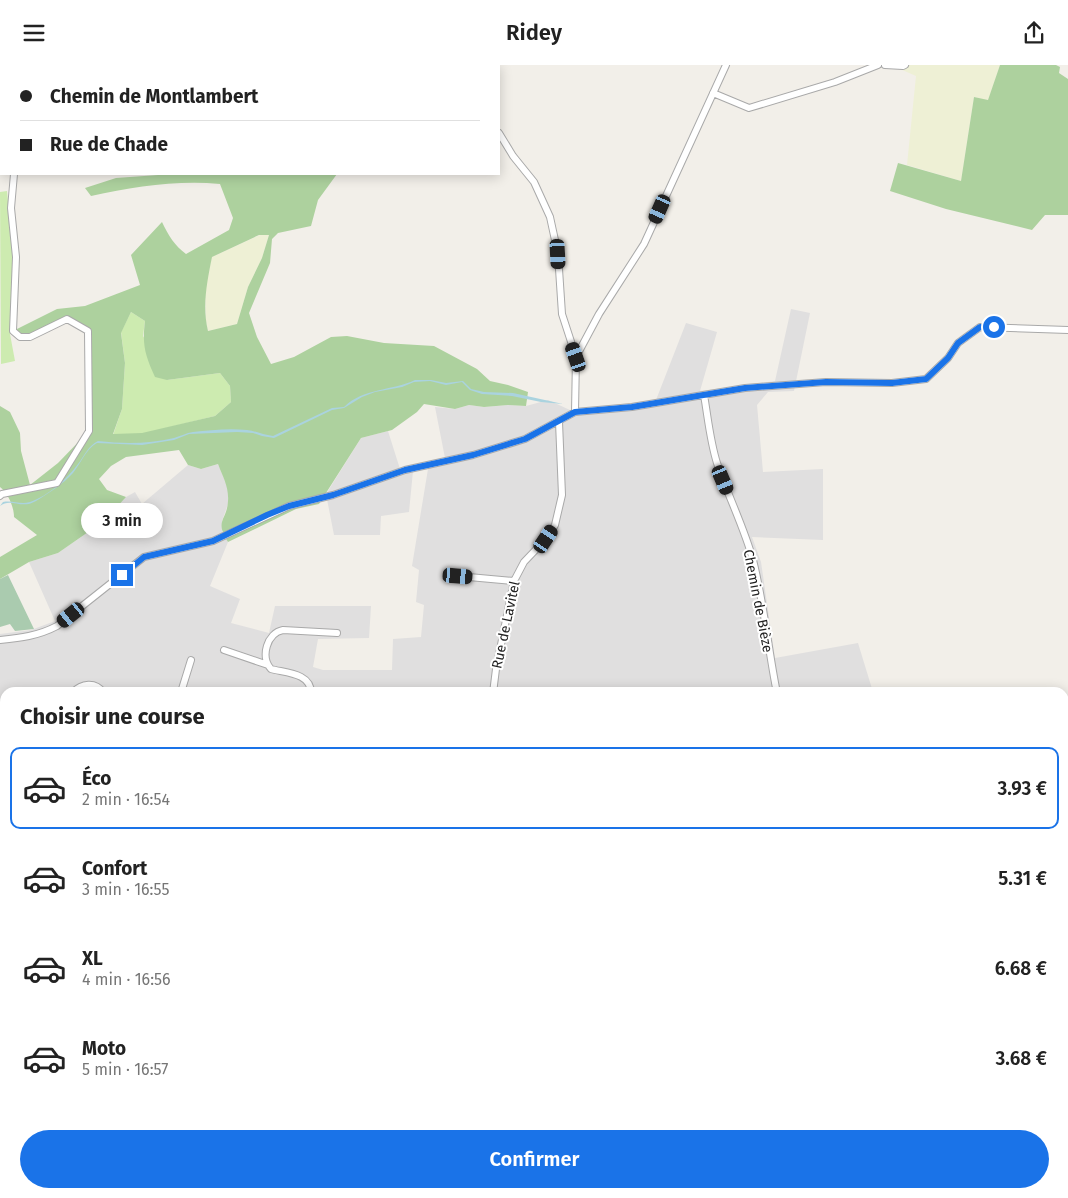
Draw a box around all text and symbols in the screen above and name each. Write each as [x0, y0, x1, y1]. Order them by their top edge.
icon: menu [20, 19, 48, 47]
text: Ridey [506, 19, 562, 46]
icon: share [1020, 19, 1048, 47]
text: Chemin de Montlambert [50, 85, 258, 108]
text: Rue de Chade [50, 133, 168, 156]
car [647, 192, 672, 226]
car [549, 239, 566, 269]
route start [983, 316, 1005, 338]
car [564, 340, 587, 374]
car [710, 463, 735, 497]
callout: 3 min [81, 503, 163, 537]
text: 3 min [102, 511, 142, 530]
car [531, 522, 560, 556]
street label: Chemin de Bièze [740, 548, 776, 654]
route end [111, 564, 133, 586]
car [442, 567, 473, 585]
street label: Rue de Lavitel [488, 580, 524, 670]
car [54, 600, 87, 630]
text: Choisir une course [20, 703, 205, 730]
icon: car [22, 766, 67, 811]
text: Éco [82, 767, 111, 790]
text: 3.93 € [997, 777, 1047, 800]
text: 2 min · 16:54 [82, 790, 170, 809]
icon: car [22, 856, 67, 901]
text: Confort [82, 857, 147, 880]
text: 5.31 € [998, 867, 1047, 890]
text: 3 min · 16:55 [82, 880, 169, 899]
icon: car [22, 946, 67, 991]
text: XL [82, 947, 103, 970]
text: 6.68 € [995, 957, 1047, 980]
text: 4 min · 16:56 [82, 970, 171, 989]
icon: car [22, 1036, 67, 1081]
text: Moto [82, 1037, 126, 1060]
text: 3.68 € [996, 1047, 1047, 1070]
text: 5 min · 16:57 [82, 1060, 168, 1079]
button: Confirmer [20, 1130, 1049, 1188]

